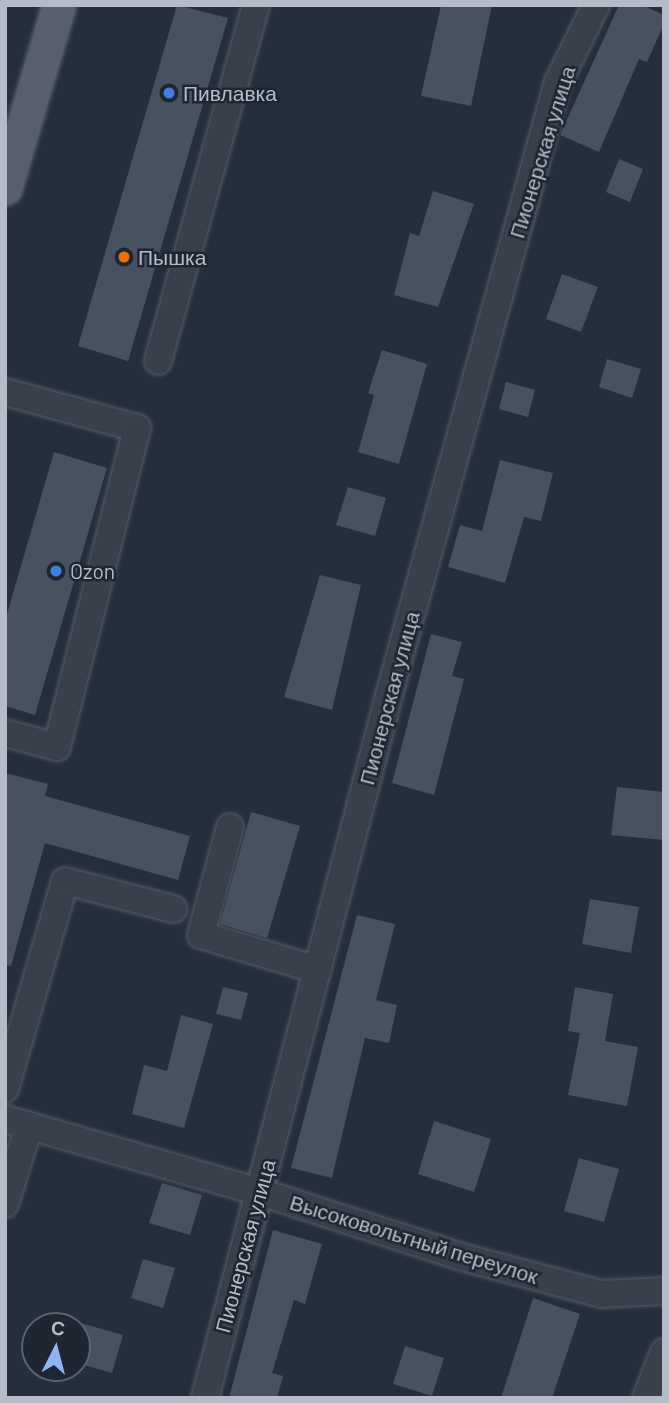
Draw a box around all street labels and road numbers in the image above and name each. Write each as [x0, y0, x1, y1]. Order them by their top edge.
street label: Пионерская улица [504, 63, 580, 241]
street label: Пионерская улица [354, 608, 424, 788]
street label: Пионерская улица [210, 1156, 280, 1336]
street label: Высоковольтный переулок [287, 1189, 541, 1289]

